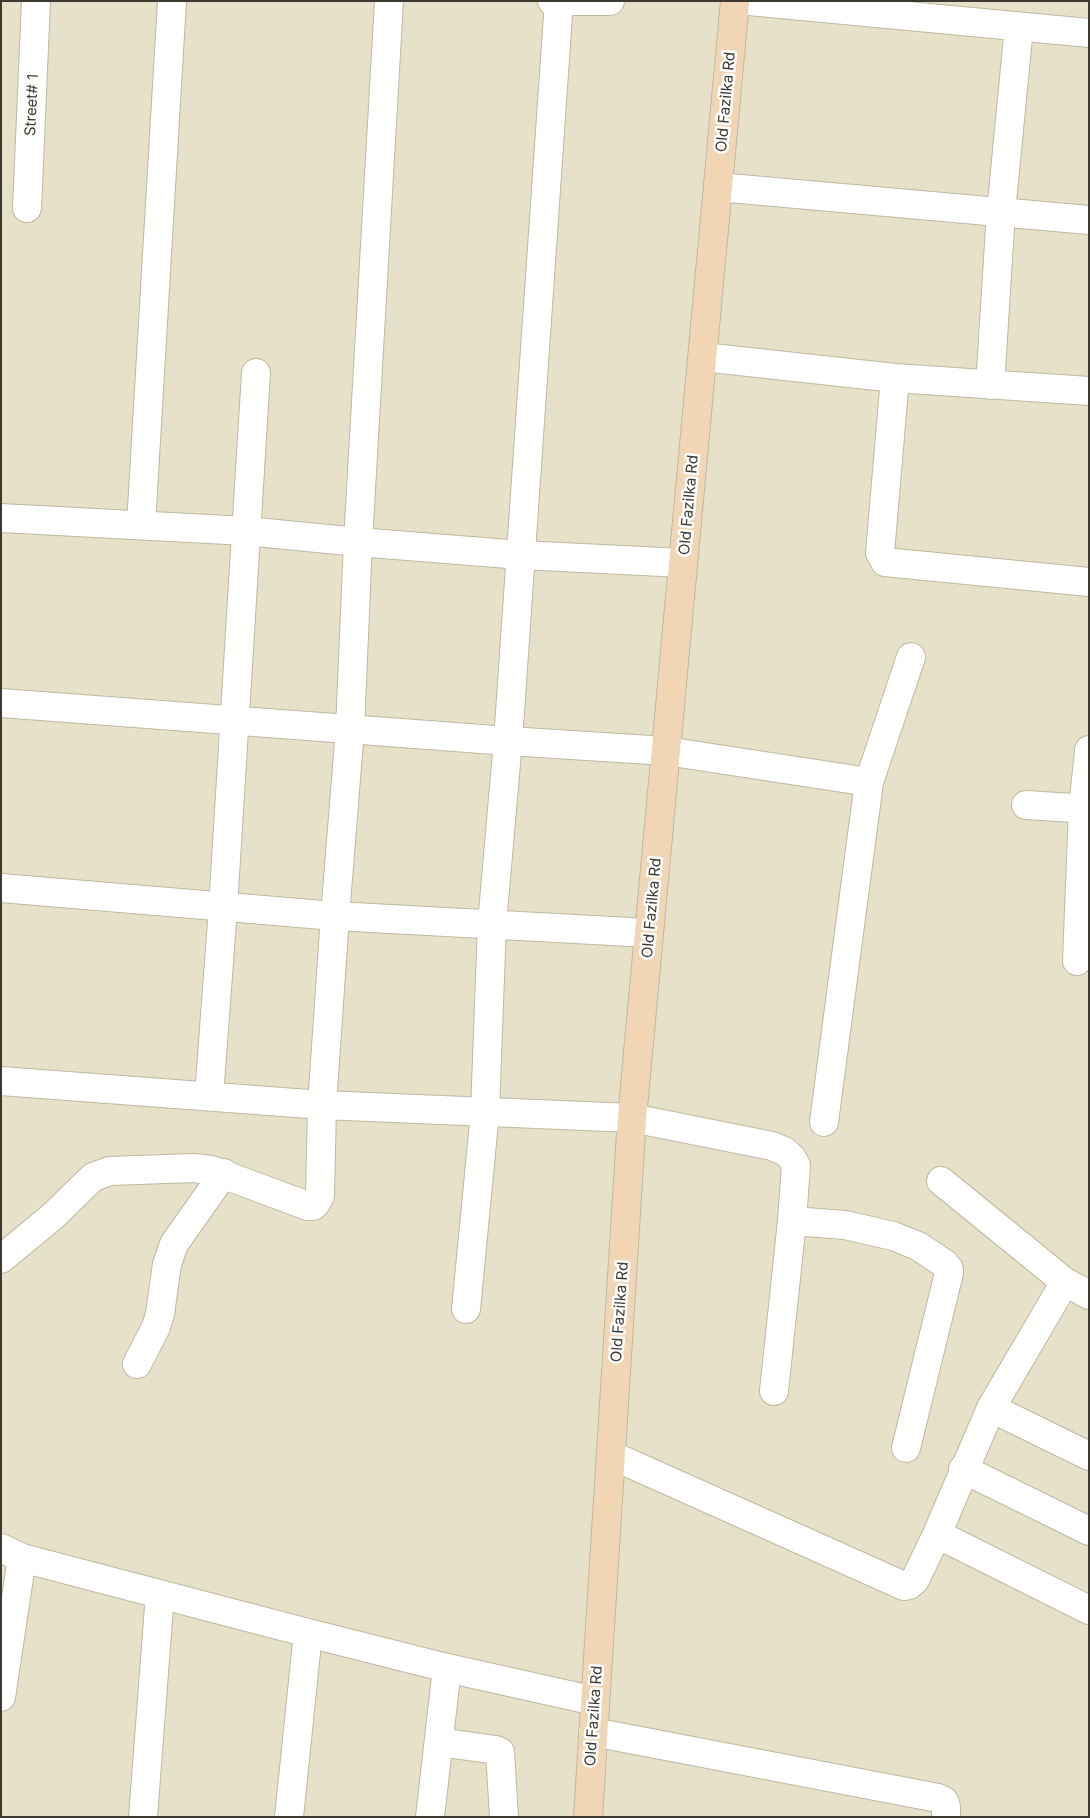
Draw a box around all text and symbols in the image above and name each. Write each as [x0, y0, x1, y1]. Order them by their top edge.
street label: Old Fazilka Rd [713, 51, 739, 153]
street label: Street# 1 [21, 73, 43, 137]
street label: Old Fazilka Rd [676, 454, 702, 556]
street label: Old Fazilka Rd [639, 857, 665, 959]
street label: Old Fazilka Rd [608, 1261, 632, 1363]
street label: Old Fazilka Rd [582, 1665, 606, 1767]

